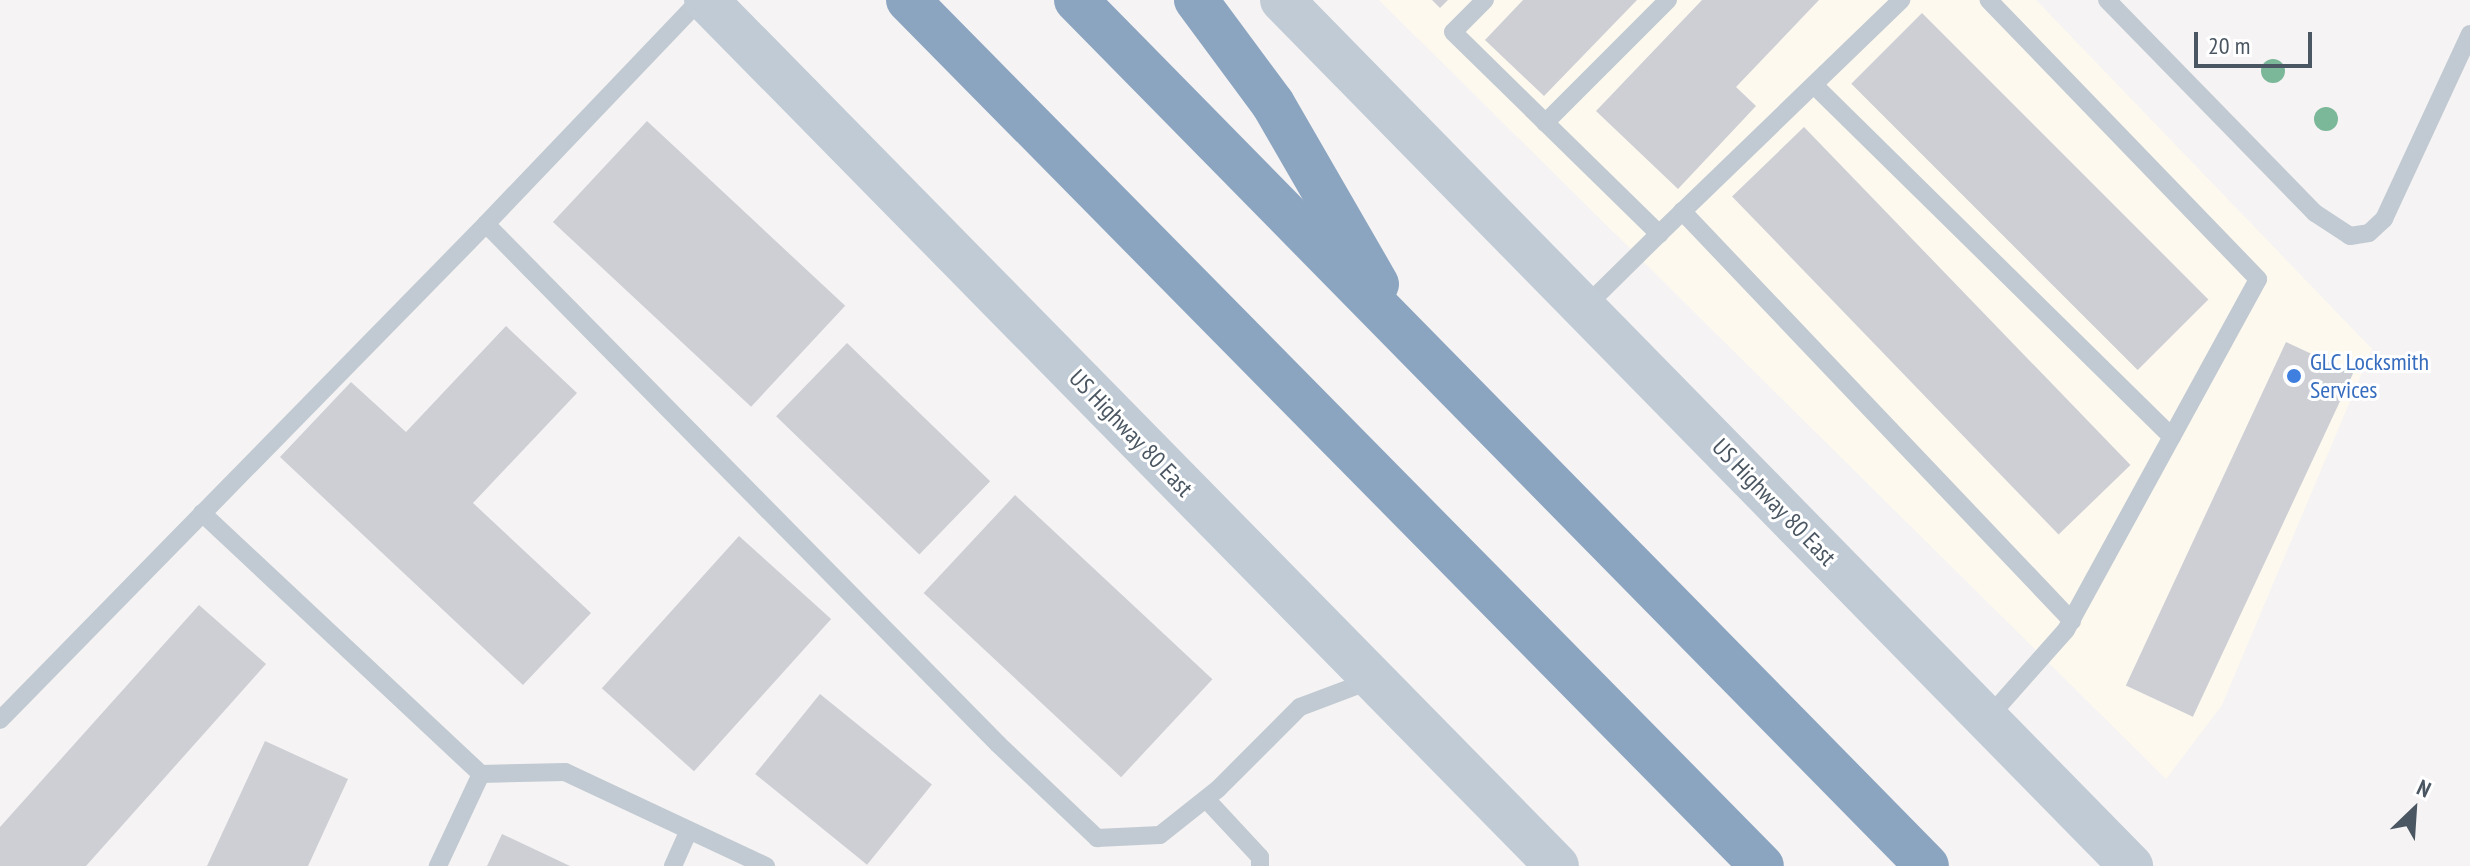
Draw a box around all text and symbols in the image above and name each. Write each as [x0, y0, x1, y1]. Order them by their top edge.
scale bar [2198, 16, 2316, 66]
text: 20 m [2208, 30, 2250, 61]
place label: GLC Locksmith Services [2310, 348, 2430, 404]
street label: US Highway 80 East [1063, 363, 1199, 503]
marker: GLC Locksmith Services [2285, 367, 2303, 385]
street label: US Highway 80 East [1706, 432, 1842, 572]
north arrow [2374, 770, 2454, 850]
text: N [2413, 773, 2435, 803]

